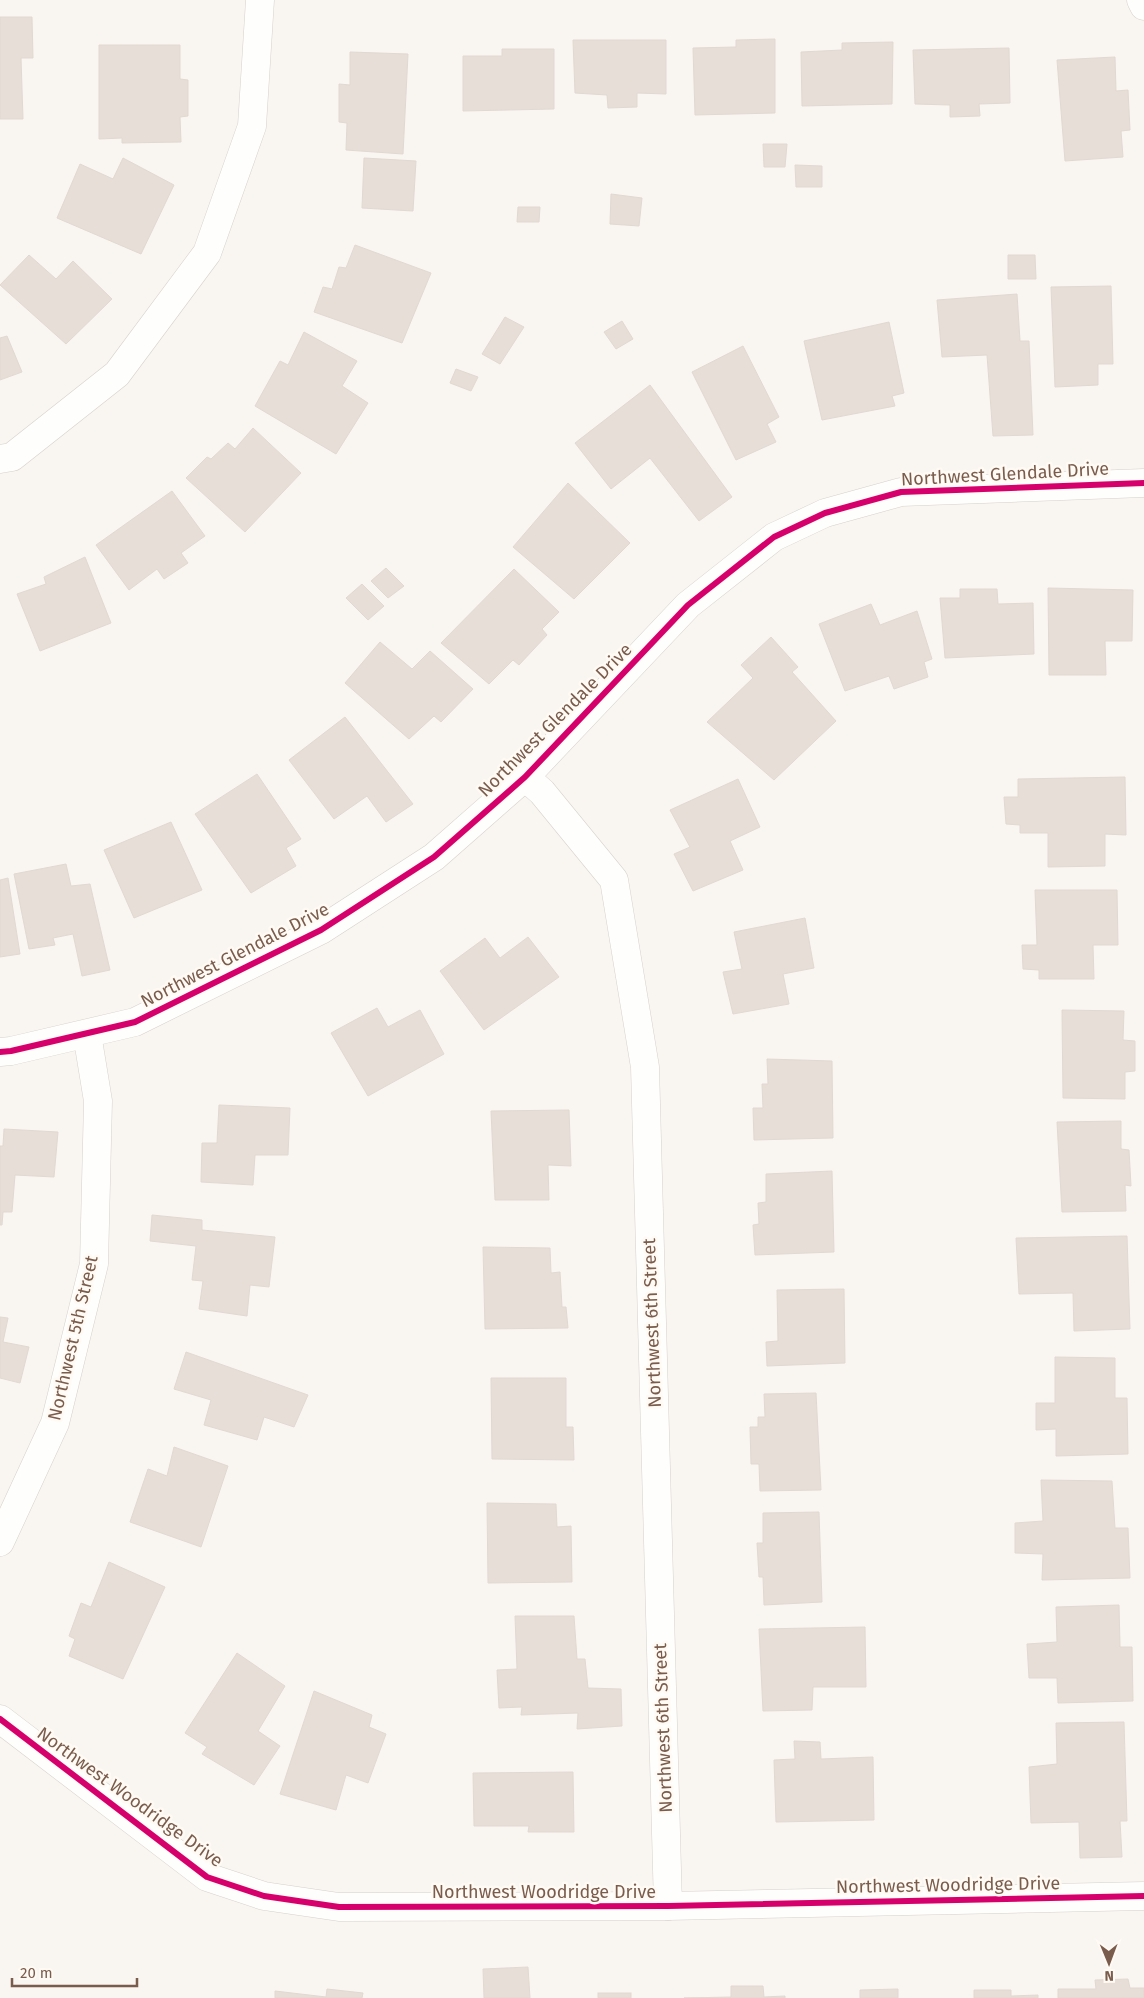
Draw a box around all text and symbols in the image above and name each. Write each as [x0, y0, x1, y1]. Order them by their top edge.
street label: Northwest Glendale Drive [900, 458, 1110, 490]
street label: Northwest Glendale Drive [474, 639, 636, 801]
street label: Northwest Glendale Drive [137, 898, 333, 1012]
street label: Northwest 6th Street [638, 1237, 666, 1408]
street label: Northwest 5th Street [43, 1253, 103, 1423]
street label: Northwest 6th Street [649, 1642, 677, 1813]
street label: Northwest Woodridge Drive [33, 1722, 227, 1872]
street label: Northwest Woodridge Drive [836, 1872, 1060, 1898]
street label: Northwest Woodridge Drive [432, 1881, 656, 1903]
north arrow [1084, 1938, 1134, 1988]
scale bar [12, 1956, 138, 1988]
text: 20 m [20, 1964, 53, 1982]
text: N [1104, 1967, 1114, 1984]

